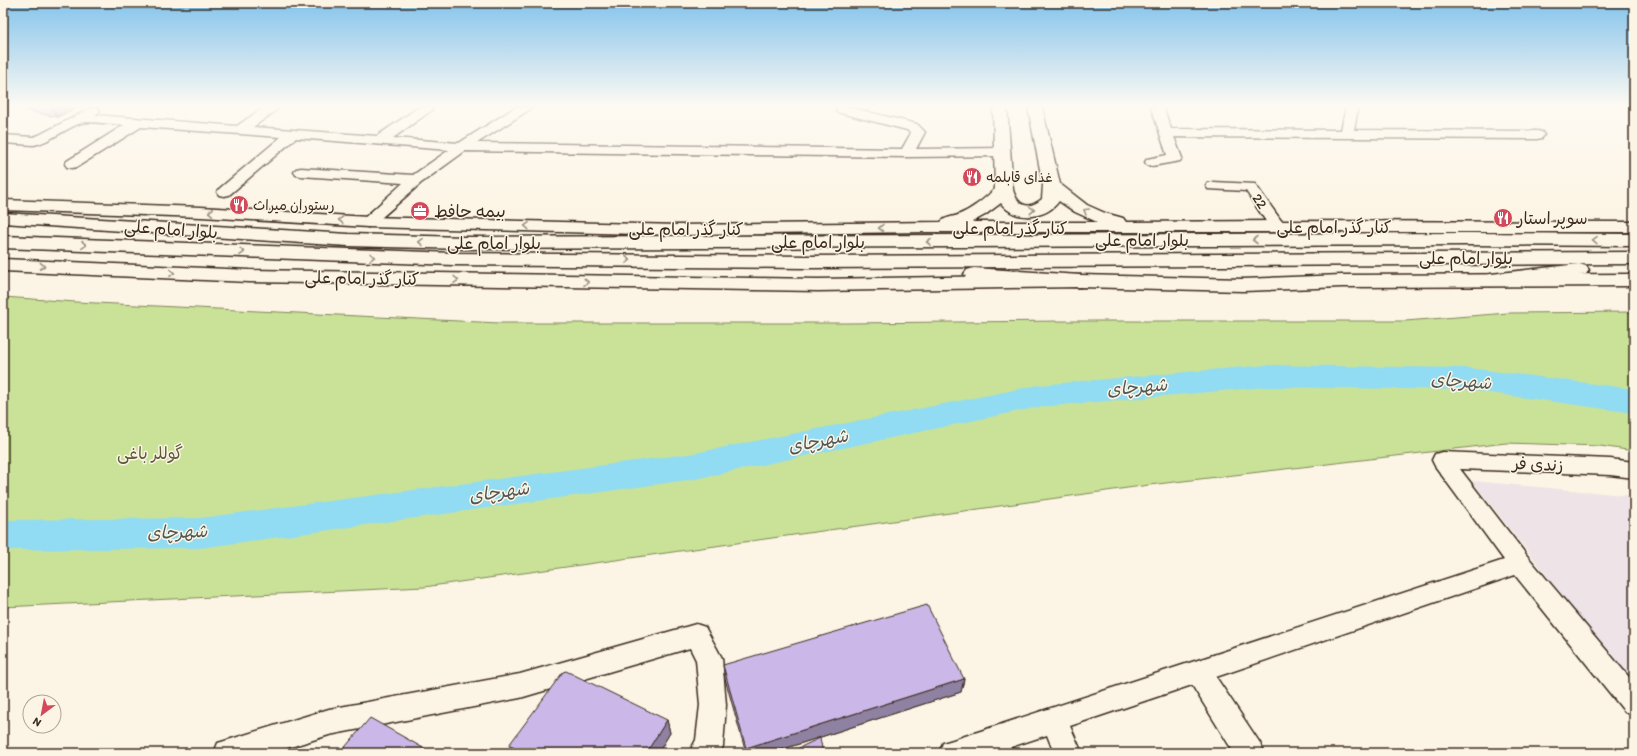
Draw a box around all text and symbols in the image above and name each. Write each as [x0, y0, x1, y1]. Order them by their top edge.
restaurant icon: غذای قابلمه [961, 166, 983, 188]
place label: غذای قابلمه [986, 169, 1052, 186]
street label: 22 [1248, 190, 1271, 213]
restaurant icon: رستوران میراث [228, 194, 250, 216]
place label: رستوران میراث [253, 197, 335, 215]
office icon: بیمه حافط [409, 200, 431, 222]
place label: بیمه حافط [434, 201, 506, 221]
one-way arrow [1029, 205, 1035, 214]
restaurant icon: سوپر استار [1492, 207, 1514, 229]
one-way arrow [208, 208, 214, 217]
one-way arrow [1083, 208, 1090, 215]
place label: سوپر استار [1515, 208, 1588, 230]
street label: بلوار امام علی [123, 216, 219, 245]
one-way arrow [338, 216, 344, 225]
street label: کنار گذر امام علی [1277, 217, 1391, 240]
street label: کنار گذر امام علی [953, 218, 1067, 241]
street label: کنار گذر امام علی [629, 219, 743, 242]
one-way arrow [524, 222, 530, 230]
one-way arrow [878, 224, 884, 232]
street label: بلوار امام علی [1095, 230, 1189, 253]
street label: بلوار امام علی [771, 232, 865, 255]
street label: بلوار امام علی [447, 233, 541, 256]
one-way arrow [1252, 236, 1258, 244]
one-way arrow [1592, 236, 1598, 244]
one-way arrow [418, 238, 424, 246]
one-way arrow [926, 238, 932, 246]
one-way arrow [81, 241, 87, 249]
one-way arrow [239, 247, 245, 256]
street label: بلوار امام علی [1419, 248, 1513, 271]
one-way arrow [369, 252, 375, 261]
one-way arrow [625, 256, 631, 265]
one-way arrow [39, 262, 45, 271]
street label: کنار گذر امام علی [304, 267, 420, 292]
one-way arrow [169, 268, 175, 277]
one-way arrow [453, 276, 459, 284]
one-way arrow [583, 278, 589, 286]
water label: شهرچای [1430, 368, 1493, 394]
water label: شهرچای [1106, 373, 1169, 401]
water label: شهرچای [786, 424, 851, 458]
park label: گوللر باغی [117, 443, 183, 464]
street label: زندی فر [1510, 453, 1564, 475]
water label: شهرچای [467, 477, 532, 507]
water label: شهرچای [146, 520, 209, 544]
north arrow [22, 694, 62, 734]
text: N [30, 715, 44, 730]

